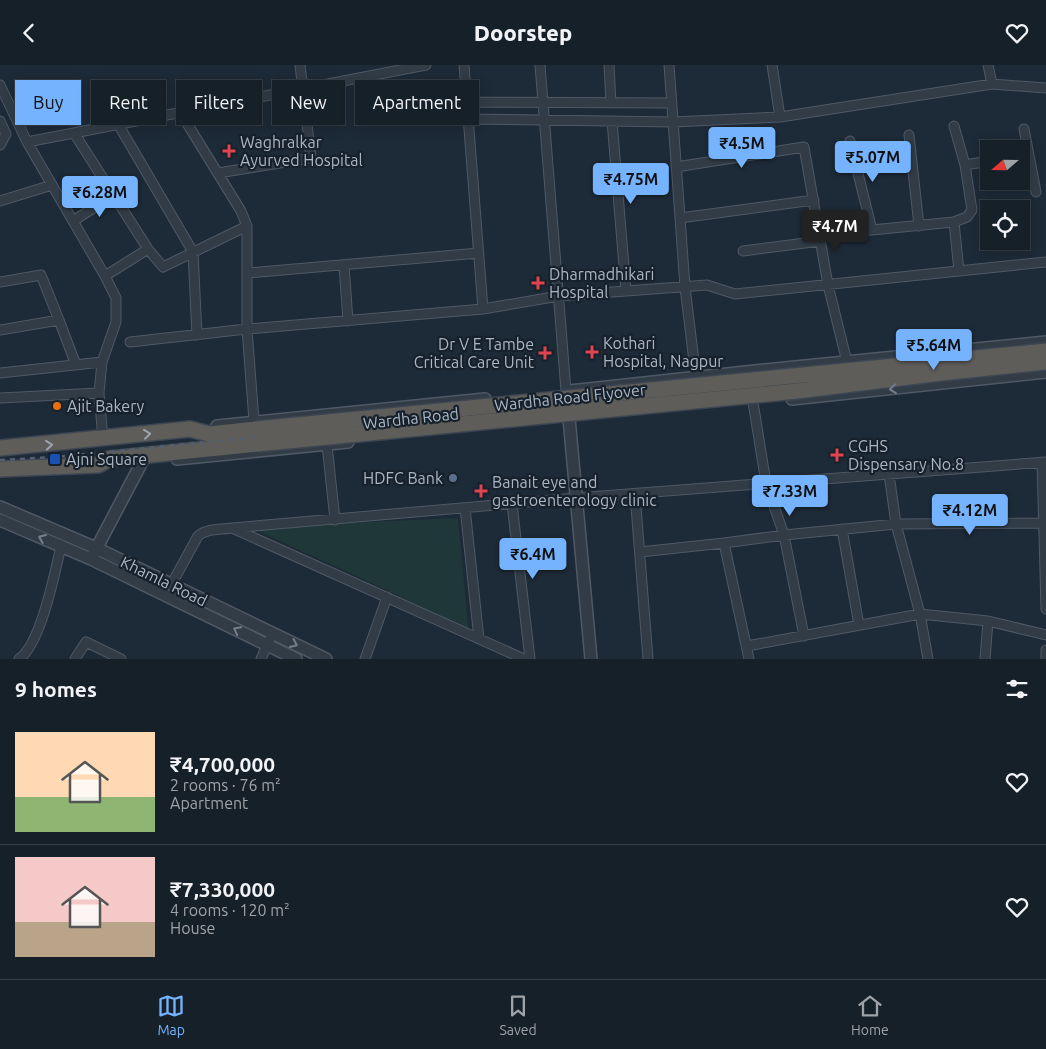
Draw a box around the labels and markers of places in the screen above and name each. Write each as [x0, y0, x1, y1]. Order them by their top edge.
pin: ₹4.5M [707, 127, 777, 169]
place label: Waghralkar Ayurved Hospital [240, 133, 363, 169]
pin: ₹5.07M [832, 141, 914, 183]
marker: Waghralkar Ayurved Hospital [222, 144, 236, 158]
pin: ₹4.75M [590, 163, 672, 205]
pin: ₹6.28M [59, 175, 141, 218]
pin: ₹4.7M [800, 209, 870, 252]
place label: Dharmadhikari Hospital [549, 265, 654, 301]
marker: Dharmadhikari Hospital [531, 276, 545, 290]
pin: ₹5.64M [893, 329, 975, 371]
place label: Kothari Hospital, Nagpur [603, 334, 723, 370]
place label: Dr V E Tambe Critical Care Unit [414, 335, 535, 371]
marker: Kothari Hospital, Nagpur [585, 345, 599, 359]
marker: Dr V E Tambe Critical Care Unit [538, 346, 552, 360]
place label: Ajit Bakery [67, 397, 145, 415]
marker: Ajit Bakery [51, 400, 63, 412]
place label: CGHS Dispensary No.8 [848, 437, 964, 473]
marker: CGHS Dispensary No.8 [830, 448, 844, 462]
place label: Ajni Square [66, 450, 147, 468]
marker: Ajni Square [48, 452, 62, 466]
place label: HDFC Bank [363, 469, 443, 487]
marker: HDFC Bank [447, 472, 459, 484]
place label: Banait eye and gastroenterology clinic [492, 473, 657, 509]
pin: ₹7.33M [749, 475, 831, 517]
marker: Banait eye and gastroenterology clinic [474, 484, 488, 498]
pin: ₹4.12M [929, 493, 1011, 536]
pin: ₹6.4M [498, 537, 568, 580]

